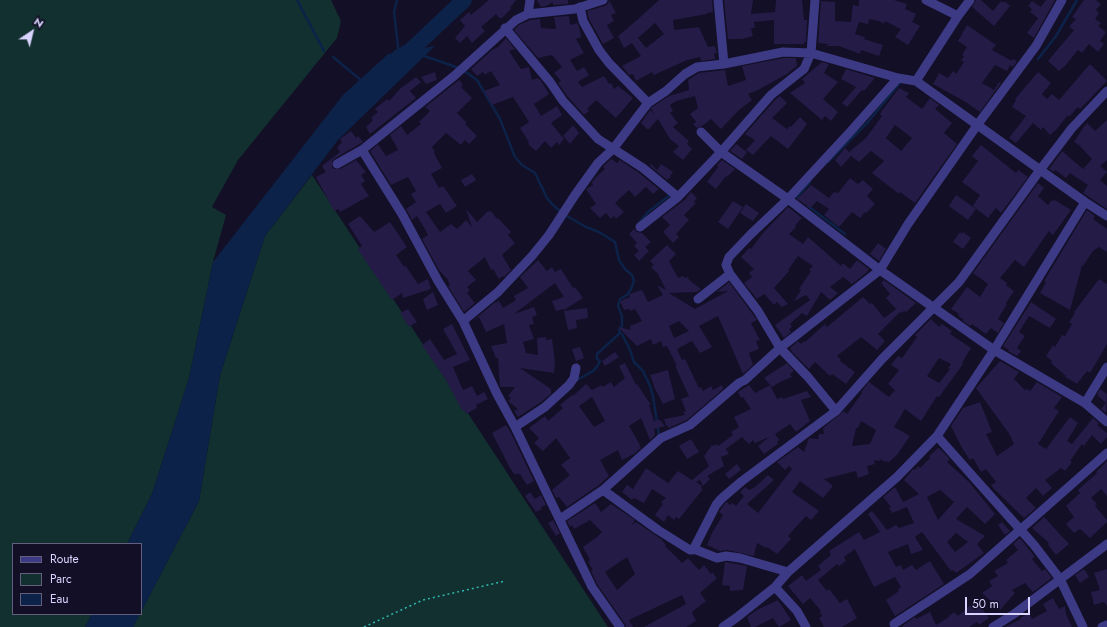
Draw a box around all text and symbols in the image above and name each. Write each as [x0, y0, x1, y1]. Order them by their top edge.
north arrow [12, 12, 52, 52]
text: N [31, 13, 47, 31]
legend [12, 543, 142, 615]
text: Route [50, 550, 79, 568]
text: Parc [50, 570, 72, 588]
scale bar [967, 589, 1032, 615]
text: Eau [50, 590, 69, 608]
text: 50 m [972, 595, 999, 613]

